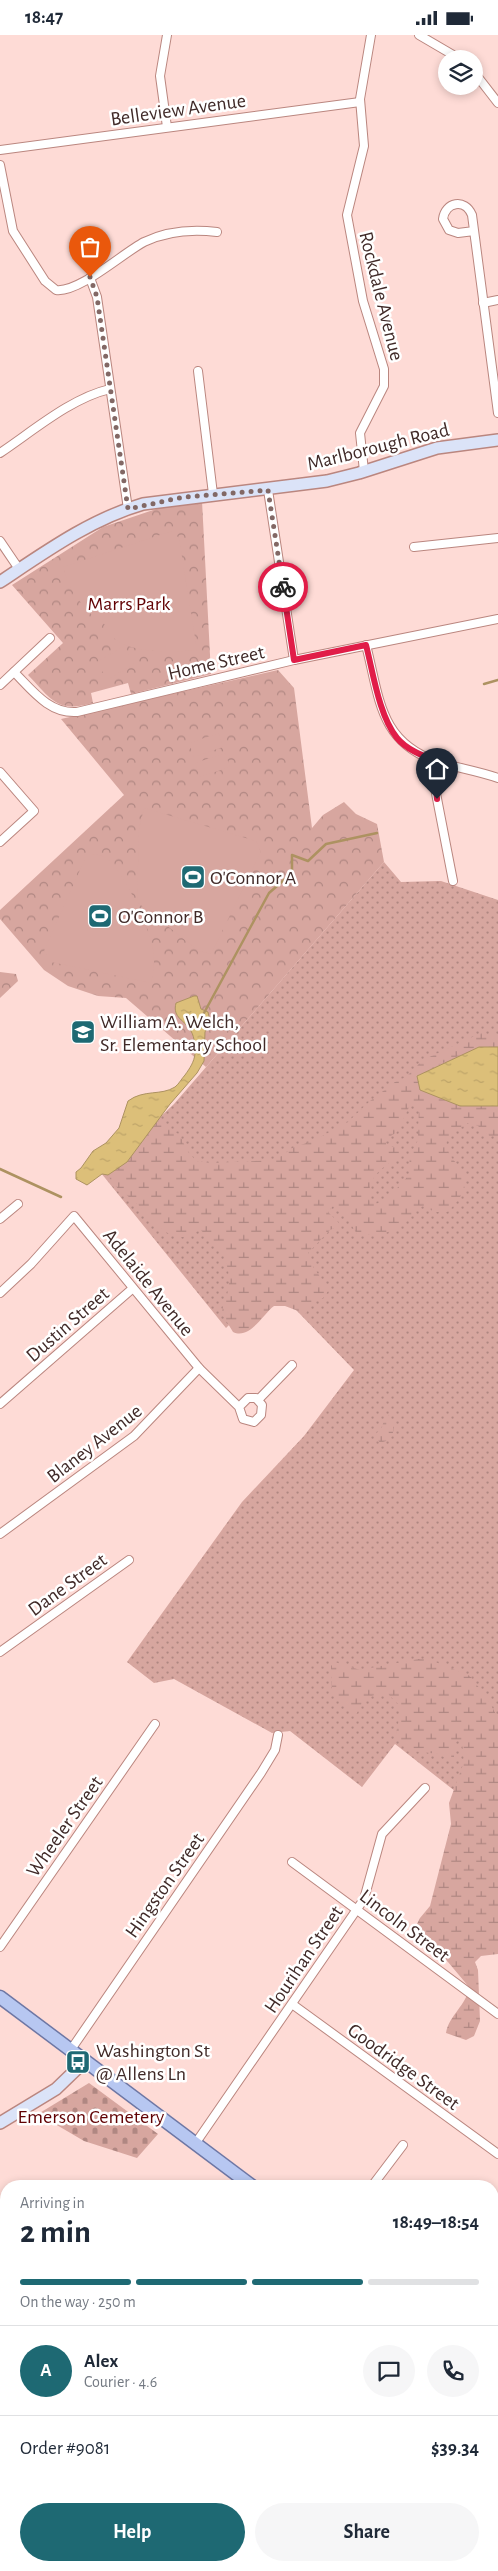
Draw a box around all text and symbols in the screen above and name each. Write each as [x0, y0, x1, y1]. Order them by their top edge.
text: 18:47 [25, 8, 63, 27]
map controls [438, 50, 483, 95]
button: layers [438, 50, 483, 95]
street label: Belleview Avenue [109, 91, 247, 129]
pin [69, 226, 111, 277]
street label: Rockdale Avenue [355, 230, 407, 363]
icon: bag [76, 233, 104, 261]
street label: Marlborough Road [305, 420, 451, 474]
courier [258, 562, 308, 612]
icon: bike [269, 573, 297, 601]
park label: Marrs Park [88, 594, 170, 614]
street label: Home Street [166, 642, 267, 684]
pin [416, 748, 458, 799]
icon: home [423, 755, 451, 783]
sports icon: O'Connor A [180, 864, 206, 890]
place label: O'Connor A [210, 868, 297, 888]
sports icon: O'Connor B [87, 903, 113, 929]
place label: O'Connor B [118, 907, 204, 927]
place label: William A. Welch, Sr. Elementary School [100, 1012, 267, 1055]
school or university icon: William A. Welch, Sr. Elementary School [70, 1019, 96, 1045]
street label: Adelaide Avenue [99, 1225, 197, 1340]
street label: Dustin Street [22, 1283, 113, 1366]
street label: Blaney Avenue [43, 1401, 146, 1487]
street label: Dane Street [25, 1549, 111, 1620]
street label: Wheeler Street [23, 1772, 107, 1880]
street label: Hingston Street [122, 1829, 208, 1941]
street label: Lincoln Street [356, 1886, 453, 1966]
street label: Hourihan Street [261, 1902, 347, 2017]
street label: Goodridge Street [344, 2020, 463, 2114]
place label: Washington St @ Allens Ln [96, 2041, 210, 2084]
bus stop icon: Washington St @ Allens Ln [65, 2049, 91, 2075]
park label: Emerson Cemetery [18, 2107, 165, 2127]
text: Arriving in [20, 2195, 85, 2211]
text: 18:49–18:54 [393, 2213, 479, 2232]
text: 2 min [20, 2216, 91, 2248]
text: On the way · 250 m [20, 2294, 136, 2310]
button: chat [363, 2345, 415, 2397]
button: phone [427, 2345, 479, 2397]
text: Alex [84, 2352, 118, 2371]
text: A [40, 2361, 52, 2380]
text: Courier · 4.6 [84, 2374, 157, 2390]
text: Order #9081 [20, 2439, 110, 2458]
text: $39.34 [431, 2439, 479, 2458]
button: Help [20, 2503, 245, 2561]
button: Share [255, 2503, 479, 2561]

